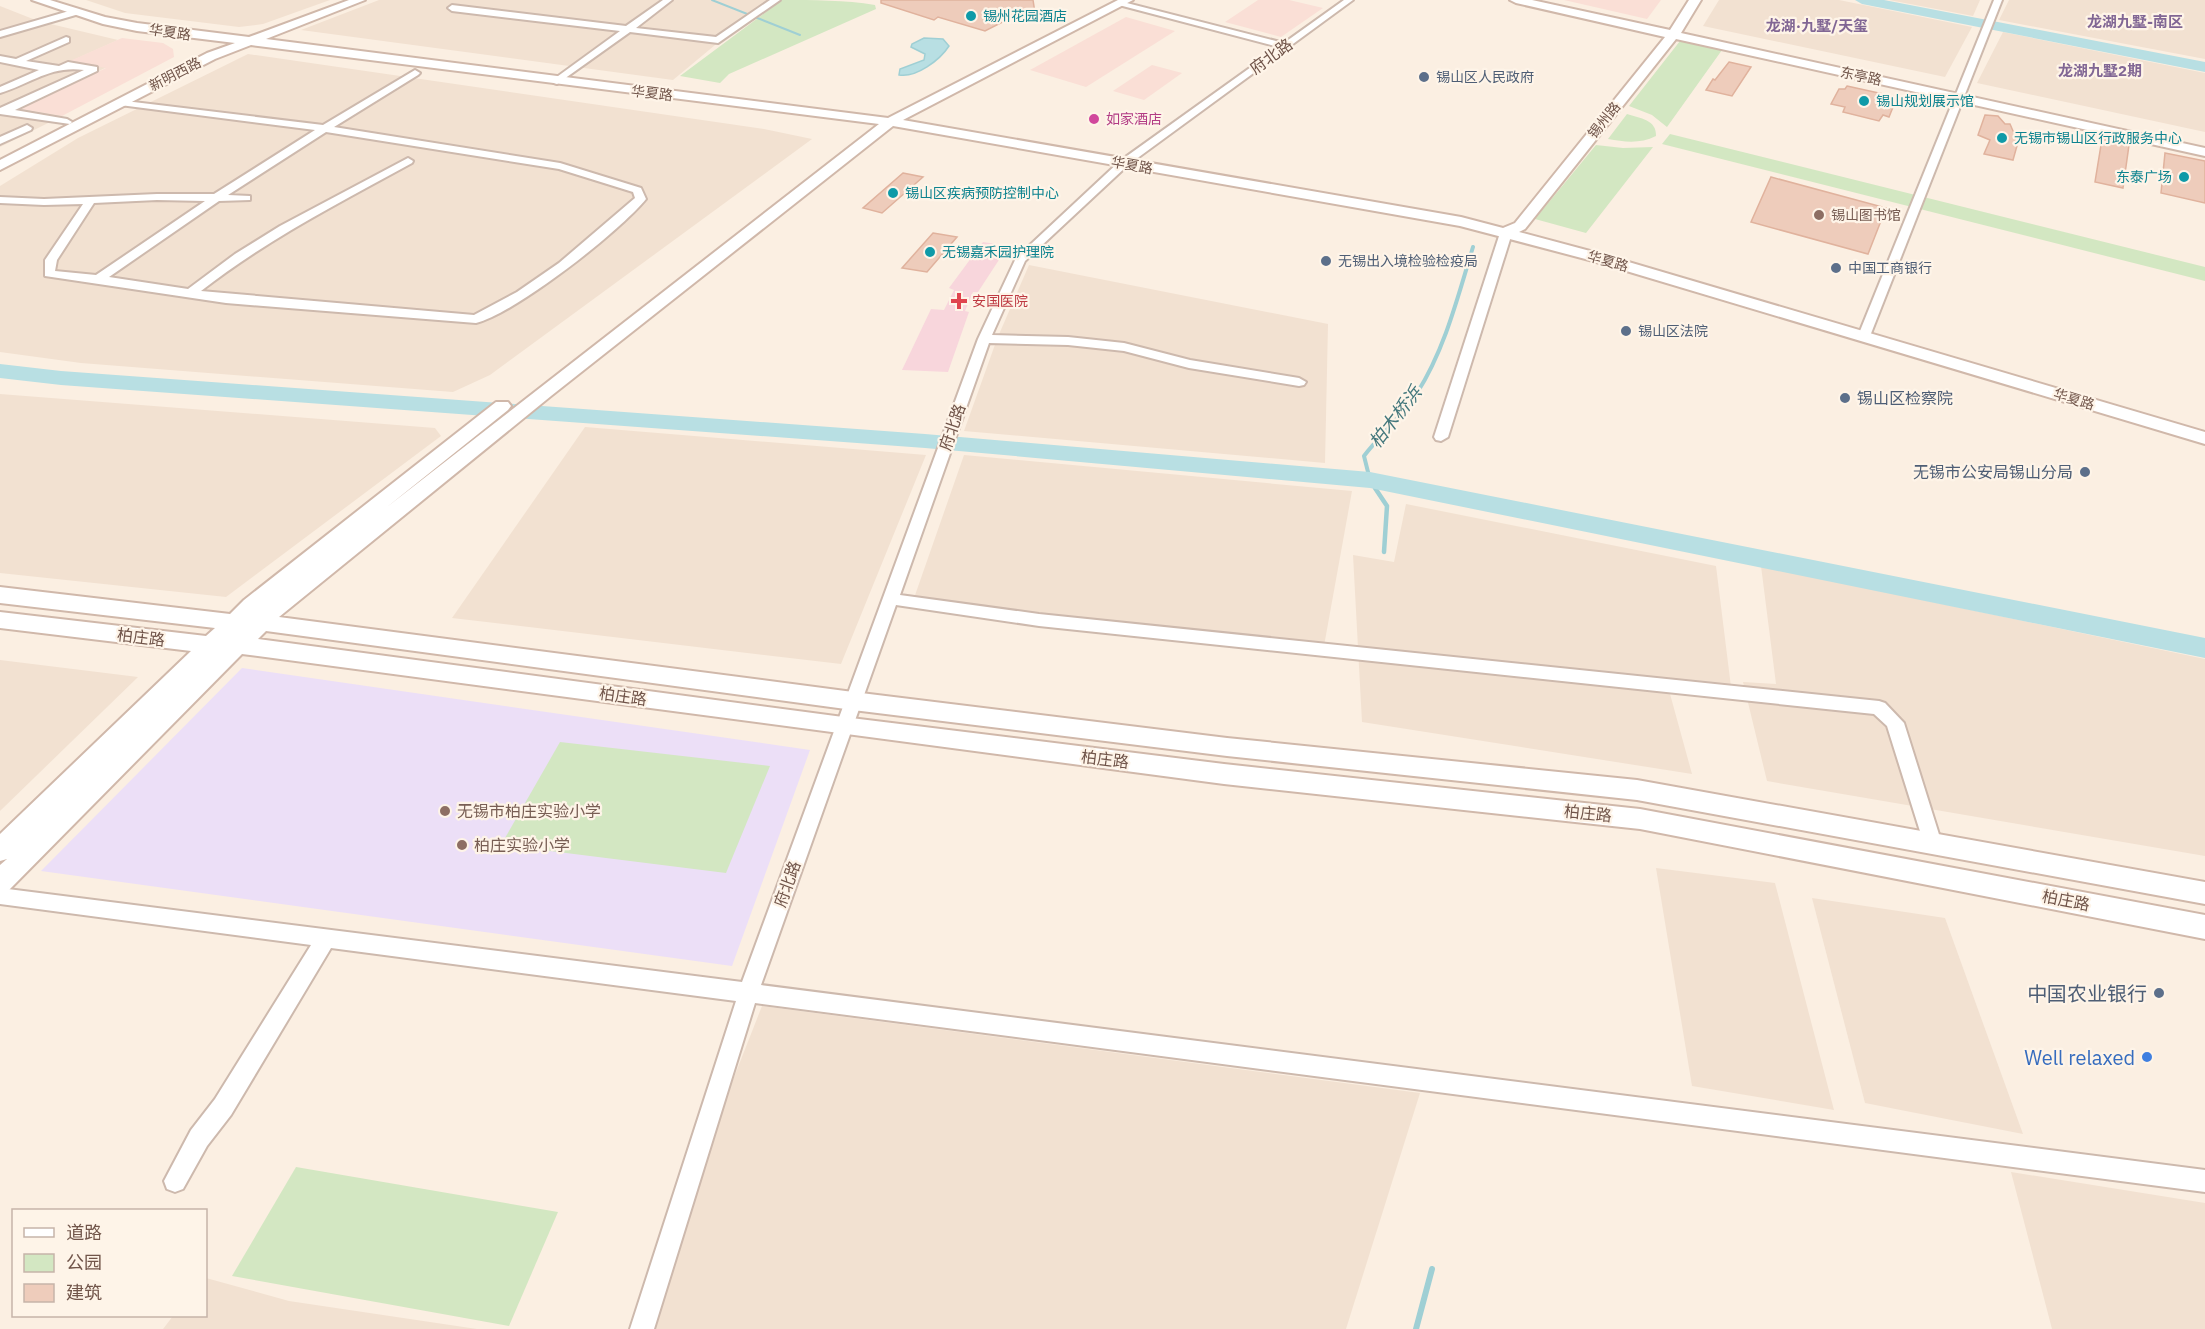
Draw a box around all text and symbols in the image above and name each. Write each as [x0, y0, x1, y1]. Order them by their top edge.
place label: 锡州花园酒店 [983, 7, 1067, 25]
marker: 锡州花园酒店 [964, 9, 978, 23]
district label: 龙湖九墅-南区 [2087, 12, 2183, 31]
district label: 龙湖·九墅/天玺 [1766, 16, 1868, 35]
street label: 华夏路 [148, 20, 192, 44]
street label: 府北路 [1246, 34, 1296, 78]
street label: 新明西路 [146, 53, 204, 95]
district label: 龙湖九墅2期 [2058, 61, 2142, 80]
street label: 东亭路 [1839, 63, 1883, 89]
place label: 锡山区人民政府 [1436, 68, 1534, 86]
marker: 锡山区人民政府 [1417, 70, 1431, 84]
street label: 华夏路 [630, 82, 674, 104]
place label: 锡山规划展示馆 [1876, 92, 1974, 110]
marker: 锡山规划展示馆 [1857, 94, 1871, 108]
street label: 锡州路 [1584, 98, 1624, 142]
place label: 如家酒店 [1106, 110, 1162, 128]
marker: 如家酒店 [1087, 112, 1101, 126]
place label: 无锡市锡山区行政服务中心 [2014, 129, 2182, 147]
marker: 无锡市锡山区行政服务中心 [1995, 131, 2009, 145]
street label: 华夏路 [1110, 152, 1154, 178]
place label: 东泰广场 [2116, 168, 2172, 186]
marker: 东泰广场 [2177, 170, 2191, 184]
place label: 锡山区疾病预防控制中心 [905, 184, 1059, 202]
marker: 锡山区疾病预防控制中心 [886, 186, 900, 200]
place label: 锡山图书馆 [1831, 206, 1901, 224]
marker: 锡山图书馆 [1812, 208, 1826, 222]
place label: 无锡嘉禾园护理院 [942, 243, 1054, 261]
marker: 无锡嘉禾园护理院 [923, 245, 937, 259]
street label: 华夏路 [1585, 247, 1631, 275]
place label: 无锡出入境检验检疫局 [1338, 252, 1478, 270]
marker: 无锡出入境检验检疫局 [1319, 254, 1333, 268]
place label: 中国工商银行 [1848, 259, 1932, 277]
marker: 中国工商银行 [1829, 261, 1843, 275]
marker: 安国医院 [950, 292, 968, 310]
place label: 安国医院 [972, 292, 1028, 310]
place label: 锡山区法院 [1638, 322, 1708, 340]
marker: 锡山区法院 [1619, 324, 1633, 338]
water label: 柏木桥浜 [1364, 380, 1427, 452]
street label: 华夏路 [2051, 384, 2097, 414]
place label: 锡山区检察院 [1857, 388, 1953, 408]
marker: 锡山区检察院 [1838, 391, 1852, 405]
street label: 府北路 [935, 401, 969, 453]
place label: 无锡市公安局锡山分局 [1913, 462, 2073, 482]
marker: 无锡市公安局锡山分局 [2078, 465, 2092, 479]
street label: 柏庄路 [116, 624, 166, 650]
street label: 柏庄路 [598, 683, 648, 709]
street label: 柏庄路 [1080, 746, 1130, 772]
place label: 无锡市柏庄实验小学 [457, 801, 601, 821]
street label: 柏庄路 [1563, 801, 1613, 825]
marker: 无锡市柏庄实验小学 [438, 804, 452, 818]
place label: 柏庄实验小学 [474, 835, 570, 855]
marker: 柏庄实验小学 [455, 838, 469, 852]
street label: 府北路 [769, 858, 805, 910]
street label: 柏庄路 [2041, 886, 2091, 914]
place label: 中国农业银行 [2027, 980, 2147, 1007]
marker: 中国农业银行 [2152, 986, 2166, 1000]
place label: Well relaxed [2024, 1044, 2135, 1071]
marker: Well relaxed [2140, 1050, 2154, 1064]
legend [12, 1209, 207, 1317]
text: 道路 [66, 1221, 102, 1244]
text: 公园 [66, 1251, 102, 1274]
text: 建筑 [66, 1281, 102, 1304]

